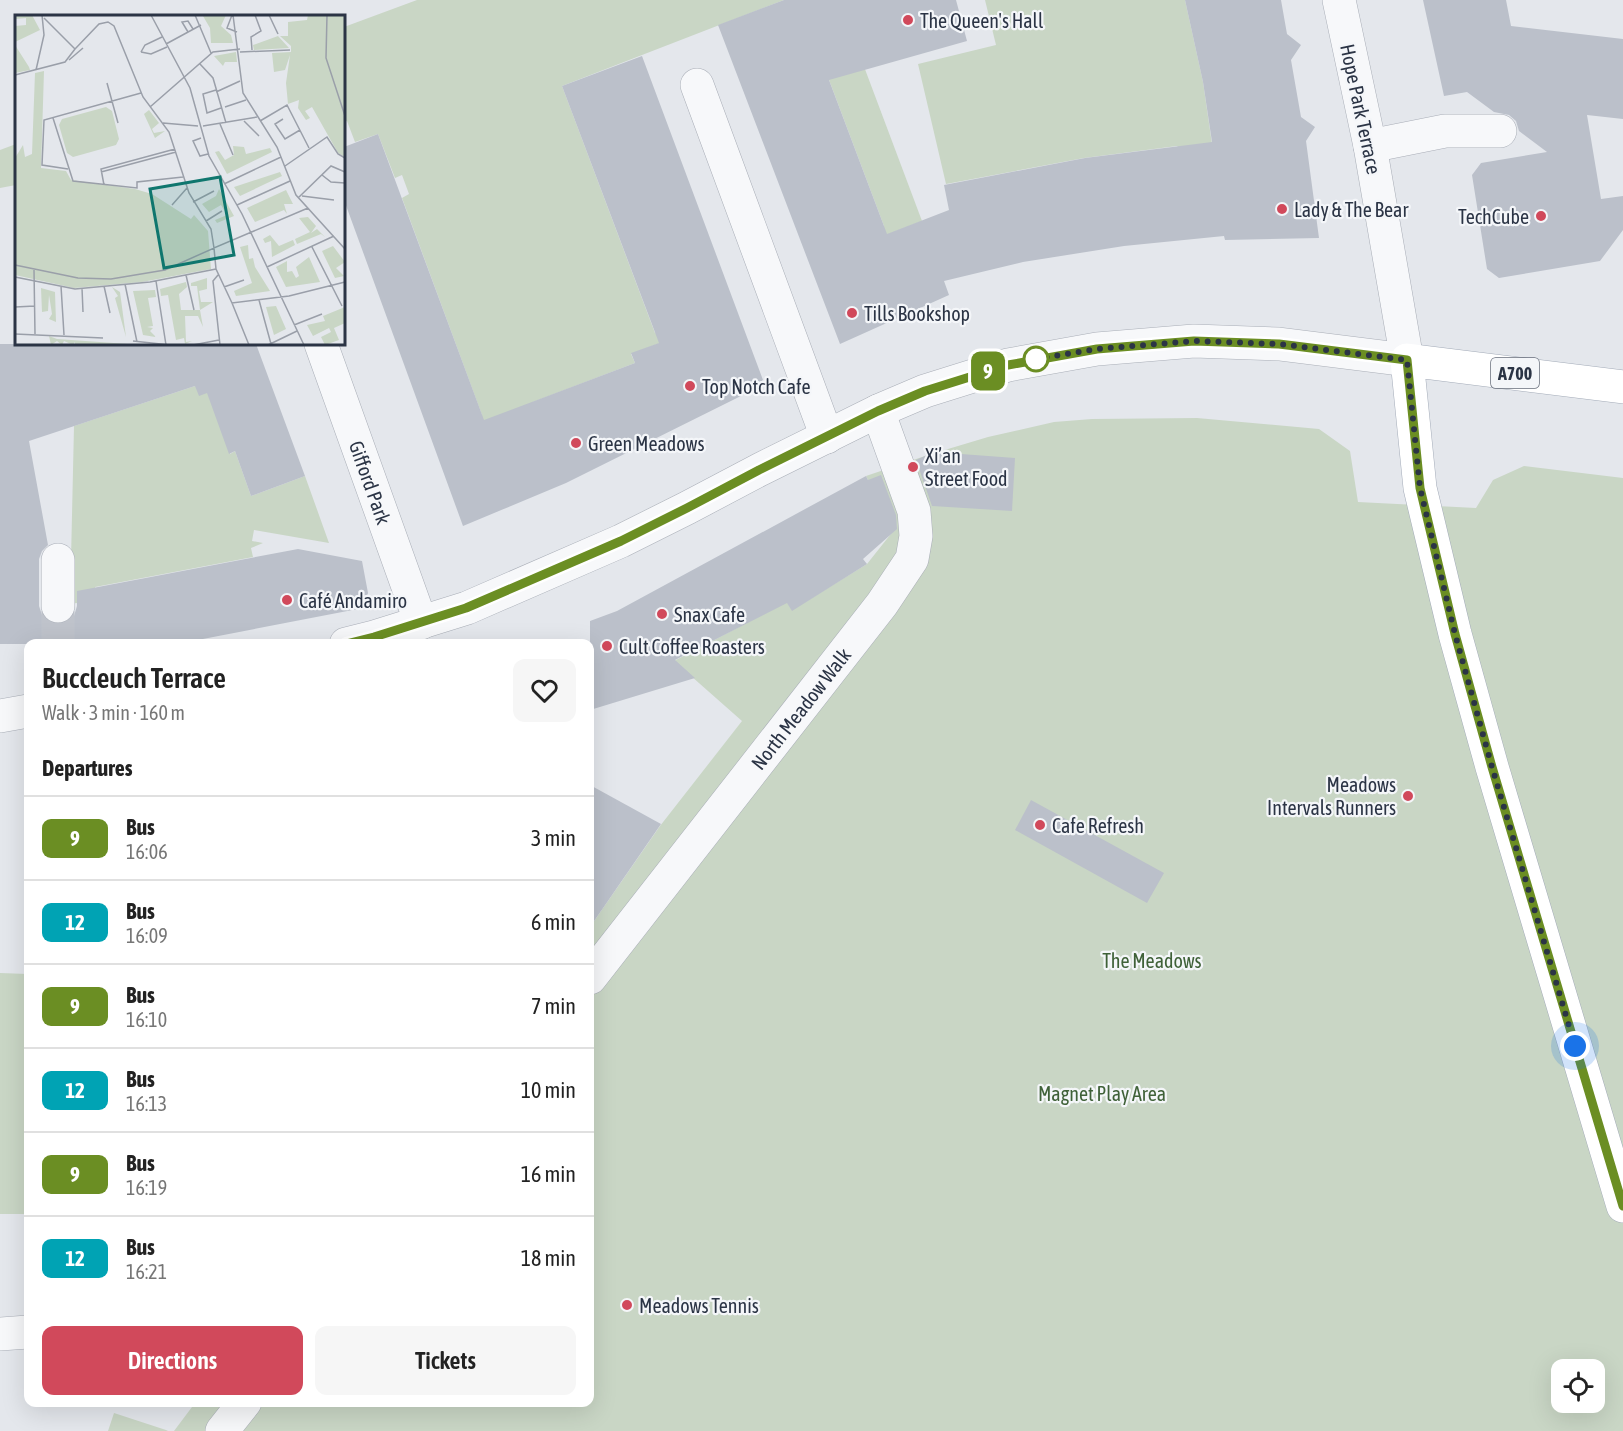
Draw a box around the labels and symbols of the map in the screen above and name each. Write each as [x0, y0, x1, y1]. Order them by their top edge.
place label: The Queen's Hall [920, 9, 1044, 32]
marker: The Queen's Hall [901, 13, 915, 27]
inset map [15, 15, 345, 345]
street label: Hope Park Terrace [1336, 42, 1386, 176]
place label: Lady & The Bear [1294, 198, 1409, 221]
marker: Lady & The Bear [1275, 202, 1289, 216]
place label: TechCube [1458, 205, 1529, 228]
marker: TechCube [1534, 209, 1548, 223]
place label: Tills Bookshop [864, 302, 970, 325]
marker: Tills Bookshop [845, 306, 859, 320]
unlabelled marker [1023, 346, 1049, 372]
line badge: 9 [968, 352, 1008, 391]
road number: A700 [1491, 358, 1539, 388]
place label: Top Notch Cafe [702, 375, 811, 398]
marker: Top Notch Cafe [683, 379, 697, 393]
place label: Green Meadows [588, 432, 704, 455]
marker: Green Meadows [569, 436, 583, 450]
street label: Gifford Park [345, 438, 396, 527]
place label: Xi’an Street Food [925, 444, 1008, 490]
marker: Xi’an Street Food [906, 460, 920, 474]
place label: Café Andamiro [299, 589, 407, 612]
marker: Café Andamiro [280, 593, 294, 607]
place label: Snax Cafe [674, 603, 745, 626]
marker: Snax Cafe [655, 607, 669, 621]
place label: Cult Coffee Roasters [619, 635, 765, 658]
marker: Cult Coffee Roasters [600, 639, 614, 653]
street label: North Meadow Walk [746, 643, 855, 774]
place label: Meadows Intervals Runners [1267, 773, 1396, 819]
marker: Meadows Intervals Runners [1401, 789, 1415, 803]
place label: Cafe Refresh [1052, 814, 1144, 837]
marker: Cafe Refresh [1033, 818, 1047, 832]
park label: The Meadows [1102, 949, 1202, 972]
your location [1560, 1031, 1590, 1061]
park label: Magnet Play Area [1038, 1082, 1166, 1105]
place label: Meadows Tennis [639, 1294, 759, 1317]
marker: Meadows Tennis [620, 1298, 634, 1312]

